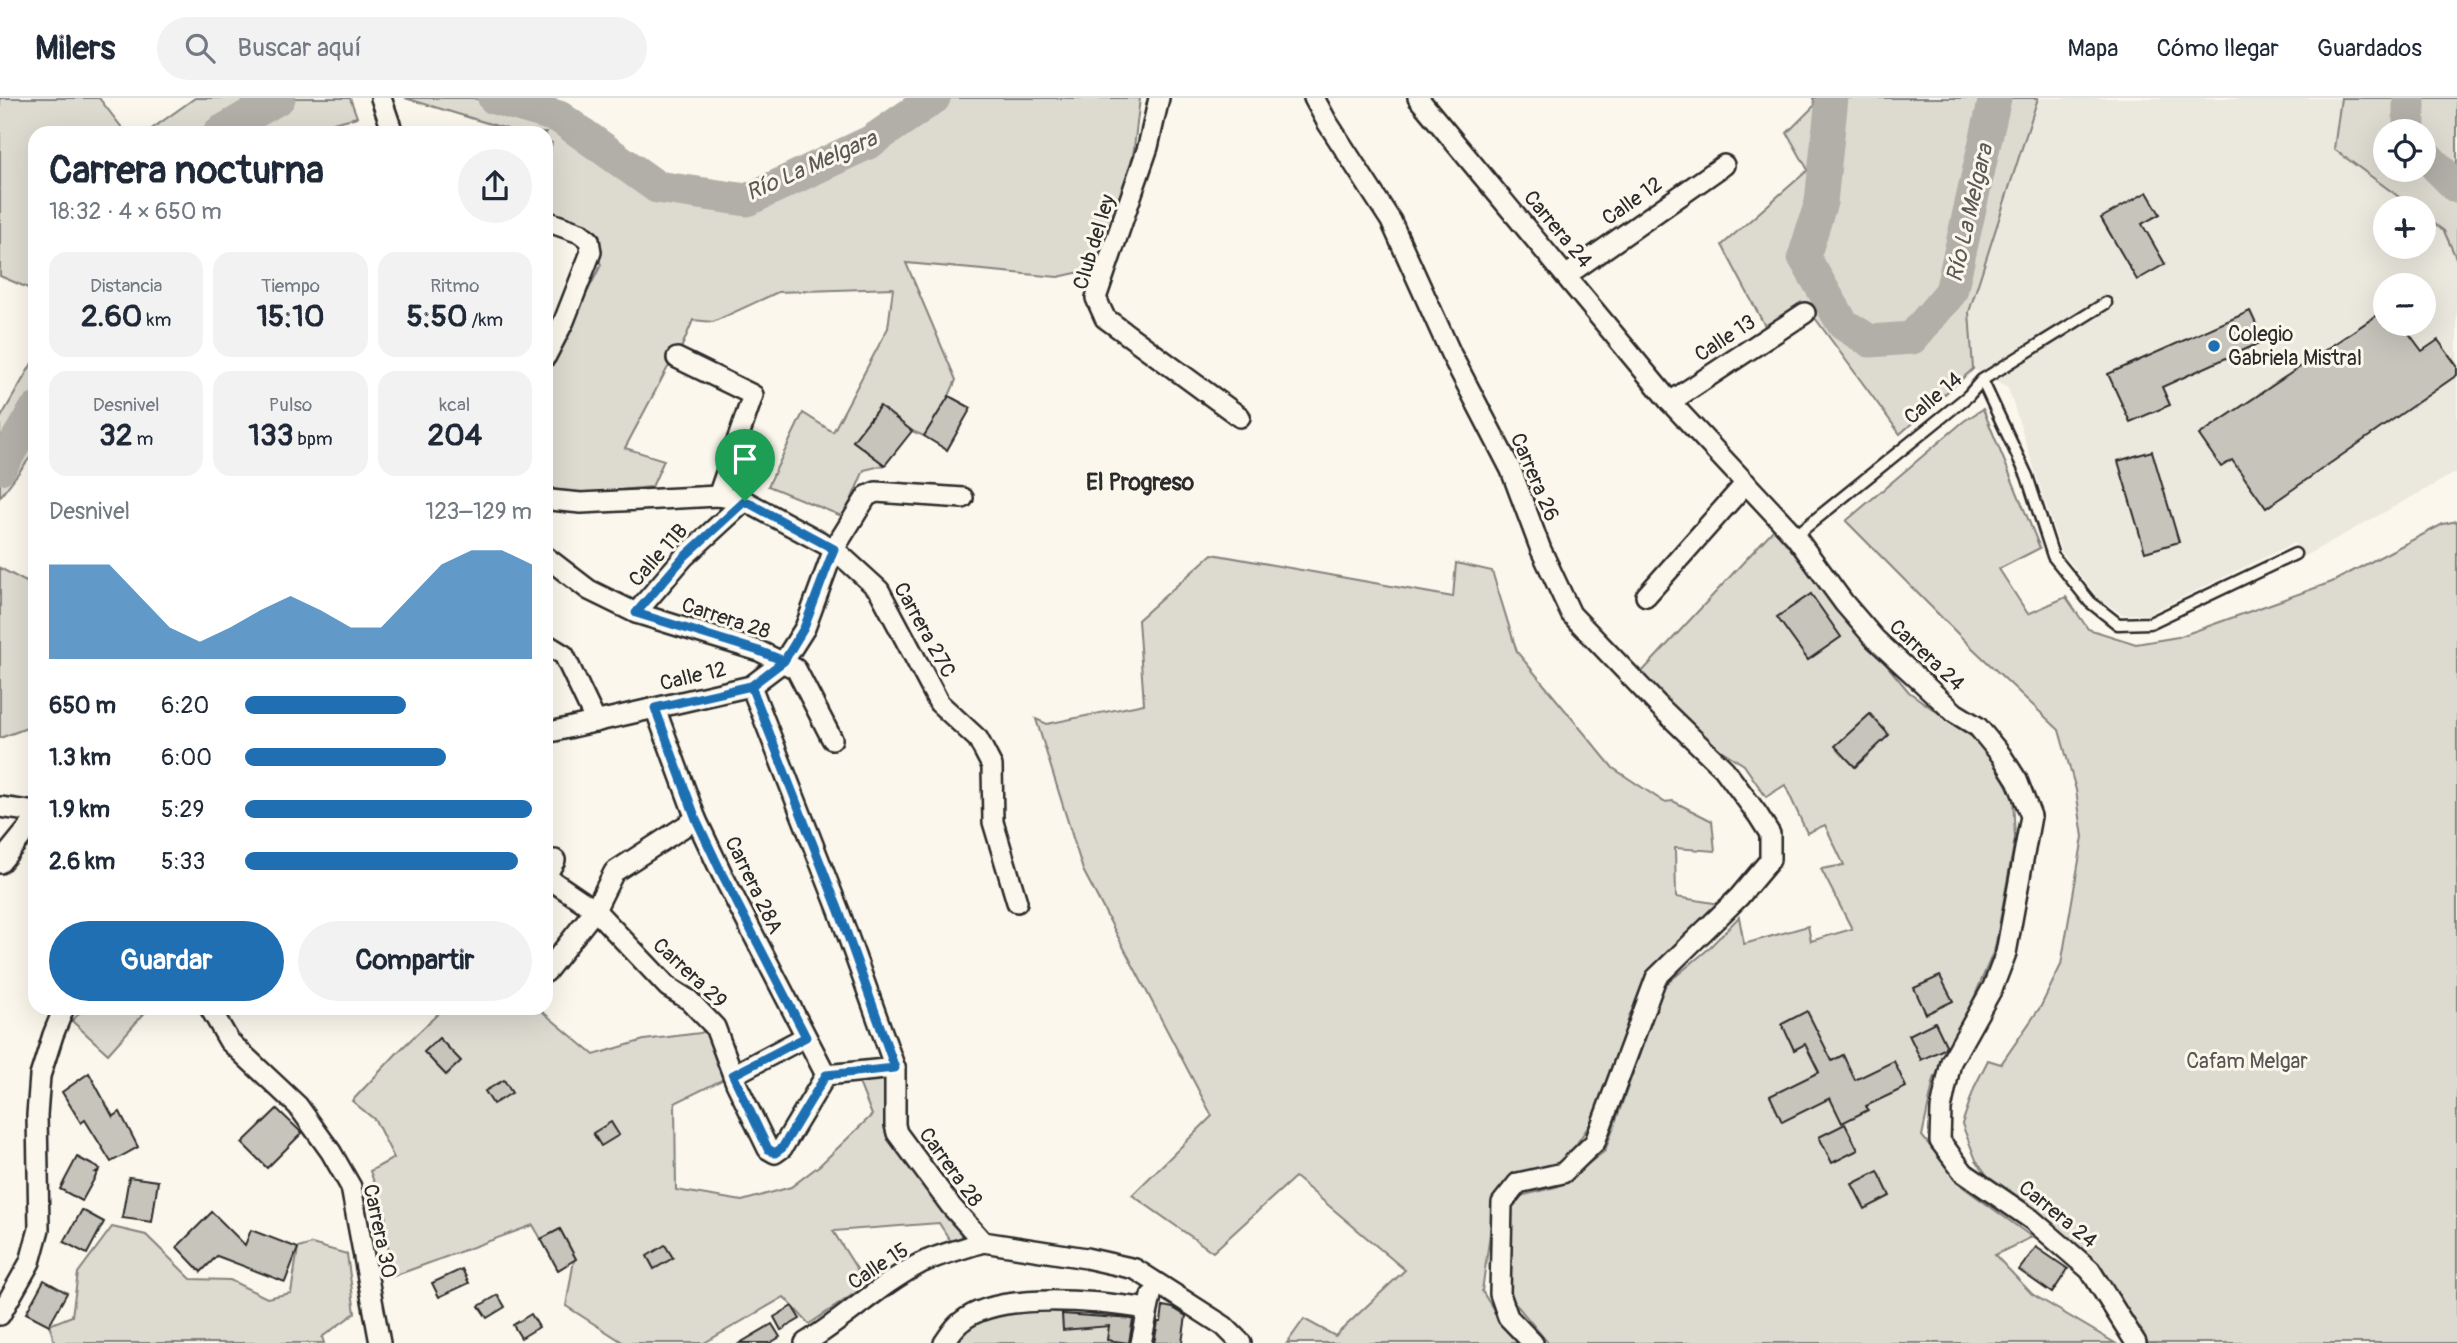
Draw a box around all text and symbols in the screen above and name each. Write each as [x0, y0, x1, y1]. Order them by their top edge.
search box [157, 17, 647, 80]
text: Milers [35, 28, 115, 69]
icon: search [181, 29, 219, 67]
text: Buscar aquí [237, 32, 362, 64]
text: Mapa [2068, 34, 2119, 63]
text: Cómo llegar [2157, 34, 2279, 63]
text: Guardados [2317, 34, 2422, 63]
map controls [2373, 119, 2436, 336]
button: locate [2373, 119, 2436, 182]
water label: Río La Melgara [741, 123, 882, 207]
water label: Río La Melgara [1940, 140, 2000, 285]
text: Carrera nocturna [49, 147, 324, 195]
button: share [458, 149, 532, 223]
street label: Calle 12 [1597, 171, 1668, 232]
street label: Carrera 24 [1517, 185, 1598, 274]
street label: Club del ley [1067, 191, 1122, 293]
button: + [2373, 196, 2436, 259]
text: 18:32 · 4 × 650 m [49, 197, 222, 226]
button: − [2373, 273, 2436, 336]
text: Distancia [90, 274, 162, 298]
text: Tiempo [261, 274, 320, 298]
text: Ritmo [430, 274, 479, 298]
text: 2.60 [81, 298, 142, 335]
text: 15:10 [256, 298, 325, 335]
text: 5:50 [406, 298, 467, 335]
text: km [142, 308, 171, 332]
text: /km [467, 308, 503, 332]
street label: Calle 13 [1690, 309, 1761, 368]
place label: Colegio Gabriela Mistral [2228, 321, 2362, 372]
marker: Colegio Gabriela Mistral [2206, 338, 2222, 354]
street label: Calle 14 [1899, 366, 1968, 431]
text: Desnivel [93, 393, 160, 417]
text: Pulso [269, 393, 312, 417]
text: kcal [439, 393, 470, 417]
text: 32 [99, 417, 132, 454]
text: 133 [248, 417, 293, 454]
text: 204 [427, 417, 482, 454]
text: m [132, 427, 153, 451]
text: bpm [293, 427, 333, 451]
pin [715, 429, 775, 501]
street label: Carrera 26 [1504, 429, 1565, 525]
icon: arrive [726, 440, 764, 478]
district label: El Progreso [1086, 468, 1195, 497]
text: Desnivel [49, 497, 130, 526]
text: 123–129 m [425, 497, 532, 526]
street label: Calle 11B [623, 518, 694, 593]
street label: Carrera 27C [887, 578, 962, 683]
street label: Carrera 28 [678, 591, 774, 645]
street label: Carrera 24 [1883, 614, 1970, 697]
street label: Calle 12 [657, 656, 729, 697]
text: 650 m [49, 691, 116, 720]
text: 6:20 [161, 691, 209, 720]
text: 1.3 km [49, 743, 111, 772]
text: 6:00 [161, 743, 212, 772]
text: 1.9 km [49, 795, 110, 824]
text: 5:29 [161, 795, 204, 824]
street label: Carrera 28A [718, 832, 789, 939]
text: 2.6 km [49, 847, 115, 876]
text: 5:33 [161, 847, 205, 876]
button: Guardar [49, 921, 284, 1001]
button: Compartir [298, 921, 532, 1001]
street label: Carrera 29 [647, 932, 733, 1015]
park label: Cafam Melgar [2186, 1048, 2308, 1075]
street label: Carrera 28 [913, 1122, 988, 1212]
street label: Carrera 24 [2013, 1175, 2102, 1254]
street label: Carrera 30 [356, 1182, 403, 1281]
street label: Calle 15 [843, 1237, 914, 1296]

